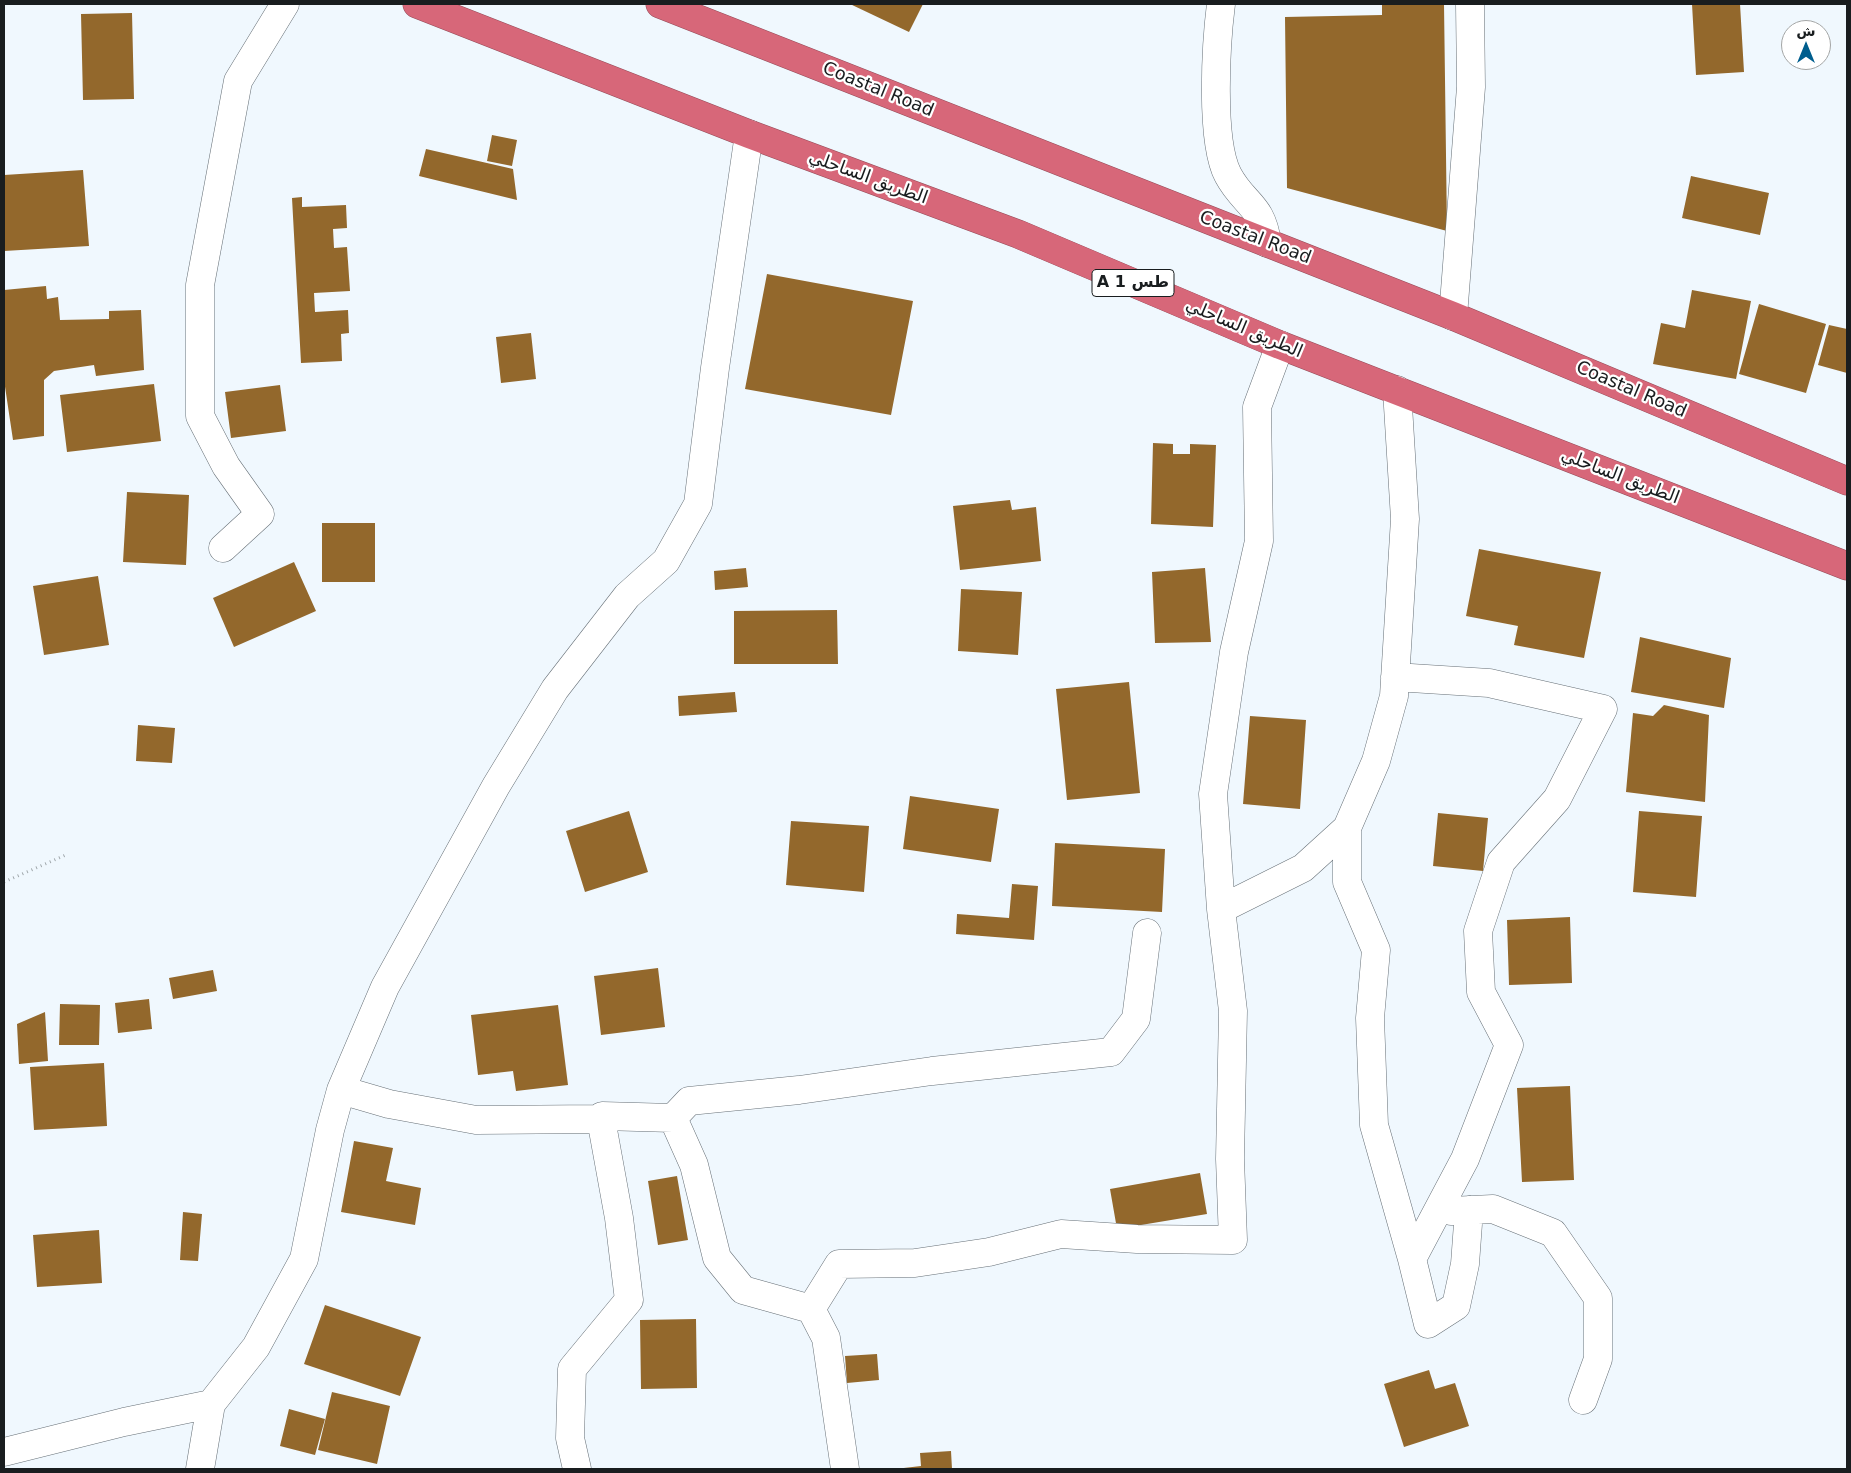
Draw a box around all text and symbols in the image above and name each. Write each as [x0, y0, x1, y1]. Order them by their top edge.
north arrow [1781, 20, 1831, 70]
text: ش [1796, 23, 1816, 39]
street label: Coastal Road [819, 58, 937, 122]
street label: الطريق الساحلي [806, 146, 930, 210]
street label: Coastal Road [1196, 207, 1314, 269]
road number: A 1 طس [1092, 270, 1174, 296]
street label: الطريق الساحلي [1182, 295, 1306, 363]
street label: Coastal Road [1572, 357, 1690, 423]
street label: الطريق الساحلي [1558, 445, 1682, 509]

